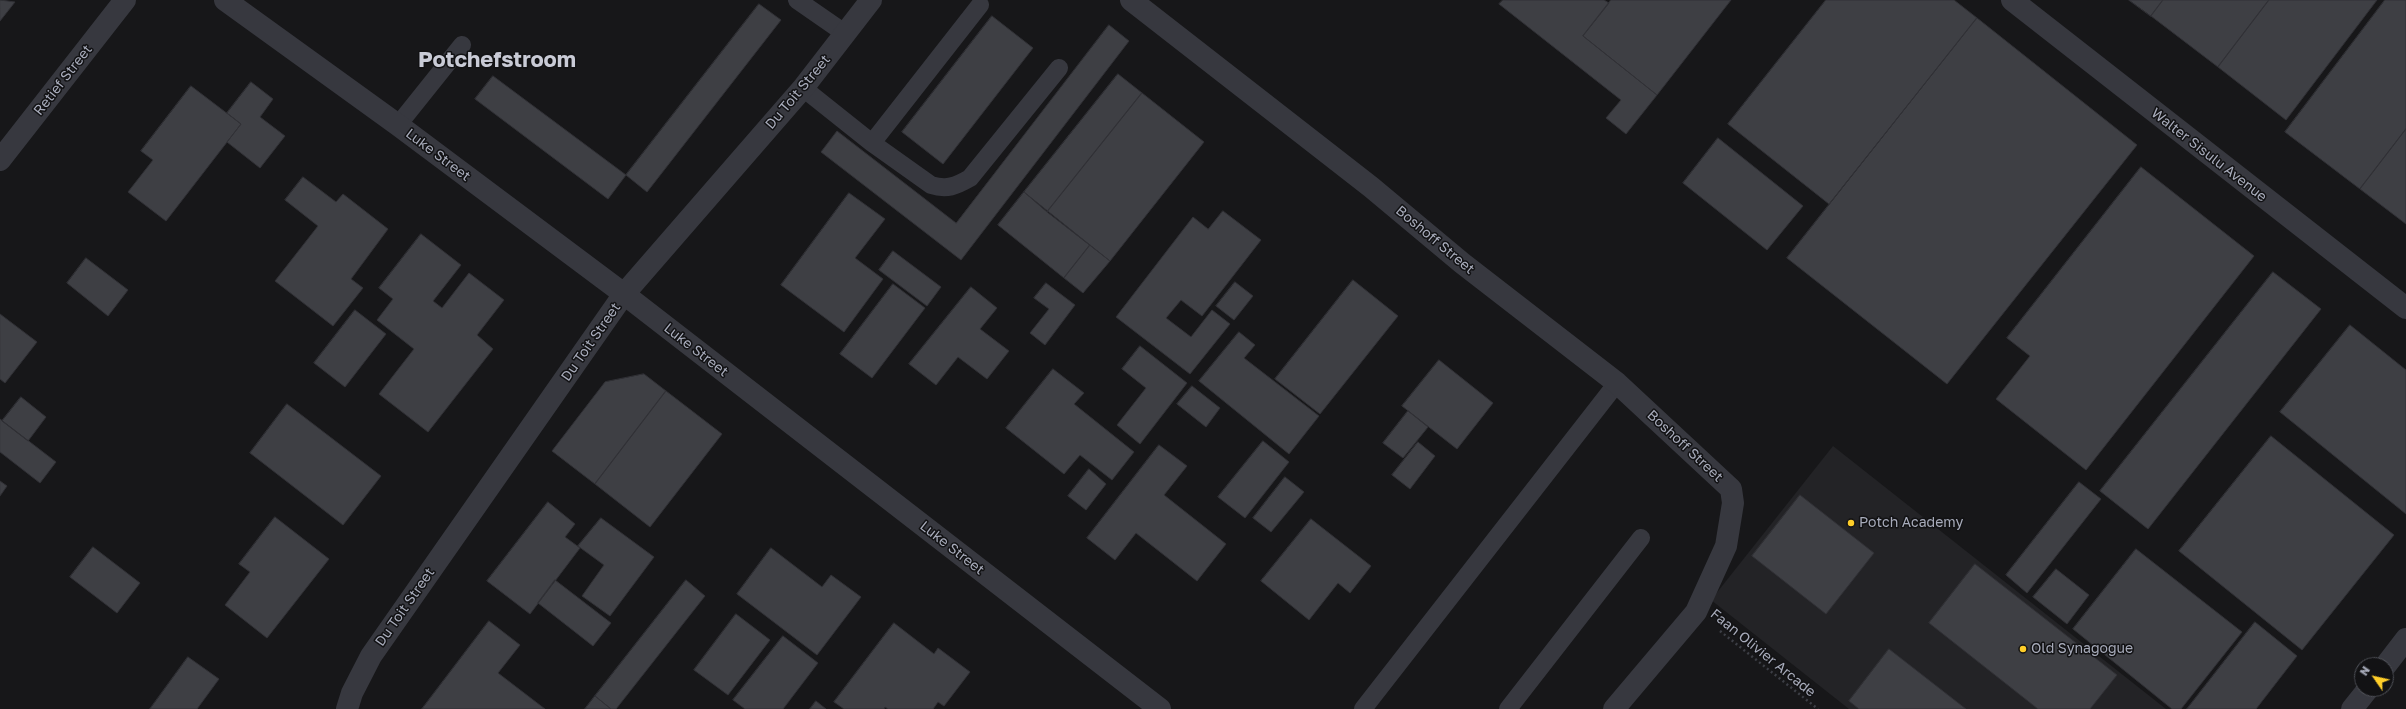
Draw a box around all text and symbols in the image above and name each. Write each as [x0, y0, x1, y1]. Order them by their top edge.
street label: Retief Street [30, 41, 96, 119]
district label: Potchefstroom [418, 47, 576, 73]
street label: Du Toit Street [762, 51, 834, 133]
street label: Walter Sisulu Avenue [2148, 105, 2270, 205]
street label: Luke Street [402, 125, 474, 185]
street label: Boshoff Street [1392, 202, 1478, 278]
street label: Du Toit Street [558, 300, 624, 384]
street label: Luke Street [661, 320, 731, 380]
street label: Boshoff Street [1644, 407, 1726, 485]
place label: Potch Academy [1859, 515, 1963, 531]
street label: Luke Street [917, 518, 987, 578]
marker: Potch Academy [1846, 518, 1856, 528]
street label: Du Toit Street [372, 565, 438, 649]
street label: Faan Olivier Arcade [1707, 605, 1819, 701]
place label: Old Synagogue [2031, 641, 2133, 657]
marker: Old Synagogue [2018, 644, 2028, 654]
north arrow [2354, 657, 2394, 697]
text: N [2357, 663, 2372, 678]

